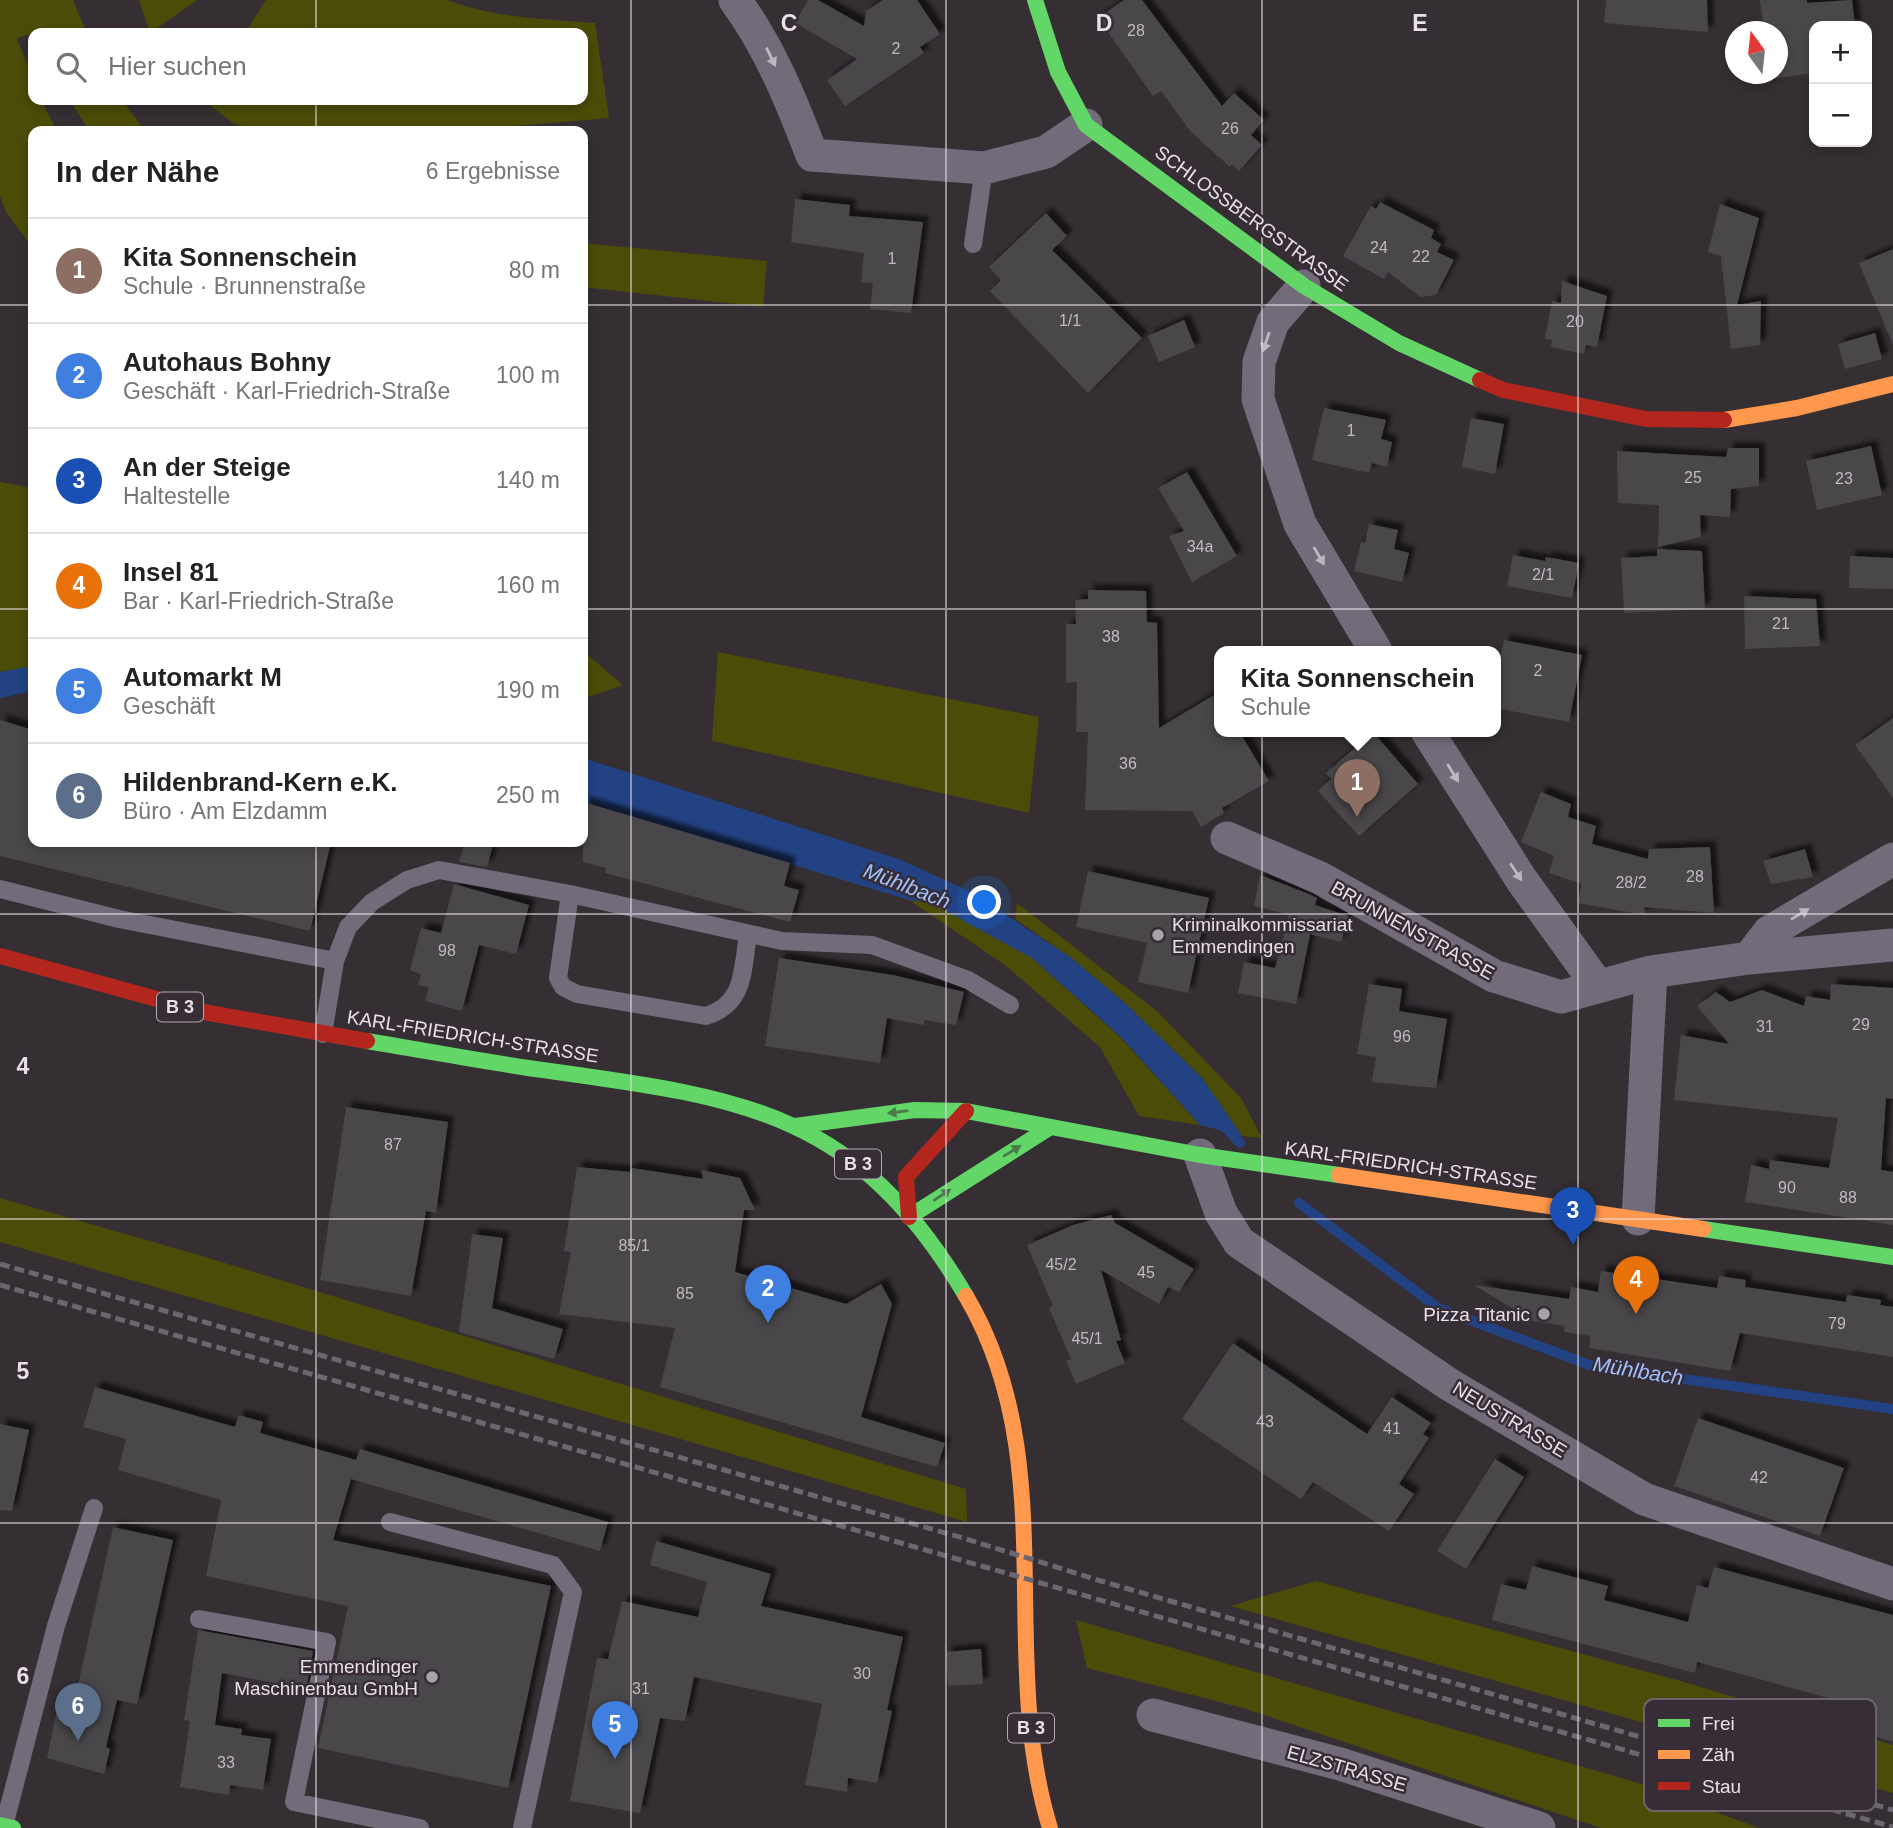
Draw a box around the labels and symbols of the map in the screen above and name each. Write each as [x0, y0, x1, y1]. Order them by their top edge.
text: C [781, 10, 797, 36]
text: D [1096, 10, 1112, 36]
text: E [1412, 10, 1428, 36]
north arrow [1725, 21, 1788, 84]
house number: 28 [1127, 22, 1145, 39]
house number: 2 [892, 40, 901, 57]
one-way arrow [766, 47, 777, 67]
house number: 26 [1221, 120, 1239, 137]
street label: SCHLOSSBERGSTRASSE [1151, 141, 1352, 295]
house number: 24 [1370, 239, 1388, 256]
house number: 22 [1412, 248, 1430, 265]
house number: 1 [888, 250, 897, 267]
house number: 1/1 [1059, 312, 1081, 329]
house number: 20 [1566, 313, 1584, 330]
one-way arrow [1260, 331, 1271, 352]
house number: 1 [1347, 422, 1356, 439]
house number: 25 [1684, 469, 1702, 486]
house number: 23 [1835, 470, 1853, 487]
house number: 34a [1187, 538, 1213, 555]
one-way arrow [1313, 547, 1325, 566]
house number: 2/1 [1532, 566, 1554, 583]
house number: 21 [1772, 615, 1790, 632]
house number: 38 [1102, 628, 1120, 645]
house number: 2 [1534, 662, 1543, 679]
house number: 36 [1119, 755, 1137, 772]
pin: 1 [1334, 759, 1380, 817]
one-way arrow [1446, 763, 1459, 782]
water label: Mühlbach [861, 858, 954, 913]
one-way arrow [1509, 862, 1522, 881]
house number: 28 [1686, 868, 1704, 885]
house number: 28/2 [1615, 874, 1647, 891]
street label: BRUNNENSTRASSE [1328, 877, 1498, 984]
your location [967, 885, 1001, 919]
one-way arrow [1790, 908, 1809, 920]
place label: Kriminalkommissariat Emmendingen [1172, 914, 1353, 957]
marker: Kriminalkommissariat Emmendingen [1150, 927, 1166, 943]
house number: 98 [438, 942, 456, 959]
road number: B 3 [157, 992, 203, 1022]
street label: KARL-FRIEDRICH-STRASSE [346, 1006, 600, 1067]
house number: 29 [1852, 1016, 1870, 1033]
house number: 31 [1756, 1018, 1774, 1035]
house number: 96 [1393, 1028, 1411, 1045]
text: 4 [17, 1053, 30, 1079]
one-way arrow [887, 1107, 909, 1118]
house number: 87 [384, 1136, 402, 1153]
street label: KARL-FRIEDRICH-STRASSE [1283, 1137, 1538, 1194]
one-way arrow [1003, 1145, 1022, 1158]
road number: B 3 [835, 1149, 881, 1178]
house number: 90 [1778, 1179, 1796, 1196]
pin: 3 [1550, 1187, 1596, 1245]
one-way arrow [932, 1188, 952, 1201]
house number: 88 [1839, 1189, 1857, 1206]
house number: 85/1 [618, 1237, 650, 1254]
house number: 45/2 [1045, 1256, 1077, 1273]
pin: 4 [1613, 1256, 1659, 1314]
house number: 45 [1137, 1264, 1155, 1281]
pin: 2 [745, 1265, 791, 1323]
house number: 85 [676, 1285, 694, 1302]
place label: Pizza Titanic [1423, 1304, 1530, 1325]
marker: Pizza Titanic [1536, 1306, 1552, 1322]
house number: 79 [1828, 1315, 1846, 1332]
house number: 45/1 [1071, 1330, 1103, 1347]
water label: Mühlbach [1591, 1352, 1685, 1389]
text: 5 [17, 1358, 30, 1384]
street label: NEUSTRASSE [1449, 1377, 1570, 1462]
house number: 43 [1256, 1413, 1274, 1430]
house number: 41 [1383, 1420, 1401, 1437]
house number: 42 [1750, 1469, 1768, 1486]
place label: Emmendinger Maschinenbau GmbH [234, 1656, 419, 1699]
text: 6 [17, 1663, 29, 1689]
house number: 30 [853, 1665, 871, 1682]
marker: Emmendinger Maschinenbau GmbH [424, 1669, 440, 1685]
house number: 31 [632, 1680, 650, 1697]
pin: 6 [55, 1683, 101, 1741]
legend [1644, 1699, 1876, 1811]
pin: 5 [592, 1701, 638, 1759]
text: Frei [1702, 1713, 1735, 1734]
road number: B 3 [1008, 1714, 1054, 1742]
street label: ELZSTRASSE [1285, 1741, 1409, 1796]
text: Zäh [1702, 1744, 1735, 1765]
house number: 33 [217, 1754, 235, 1771]
text: Stau [1702, 1776, 1741, 1797]

